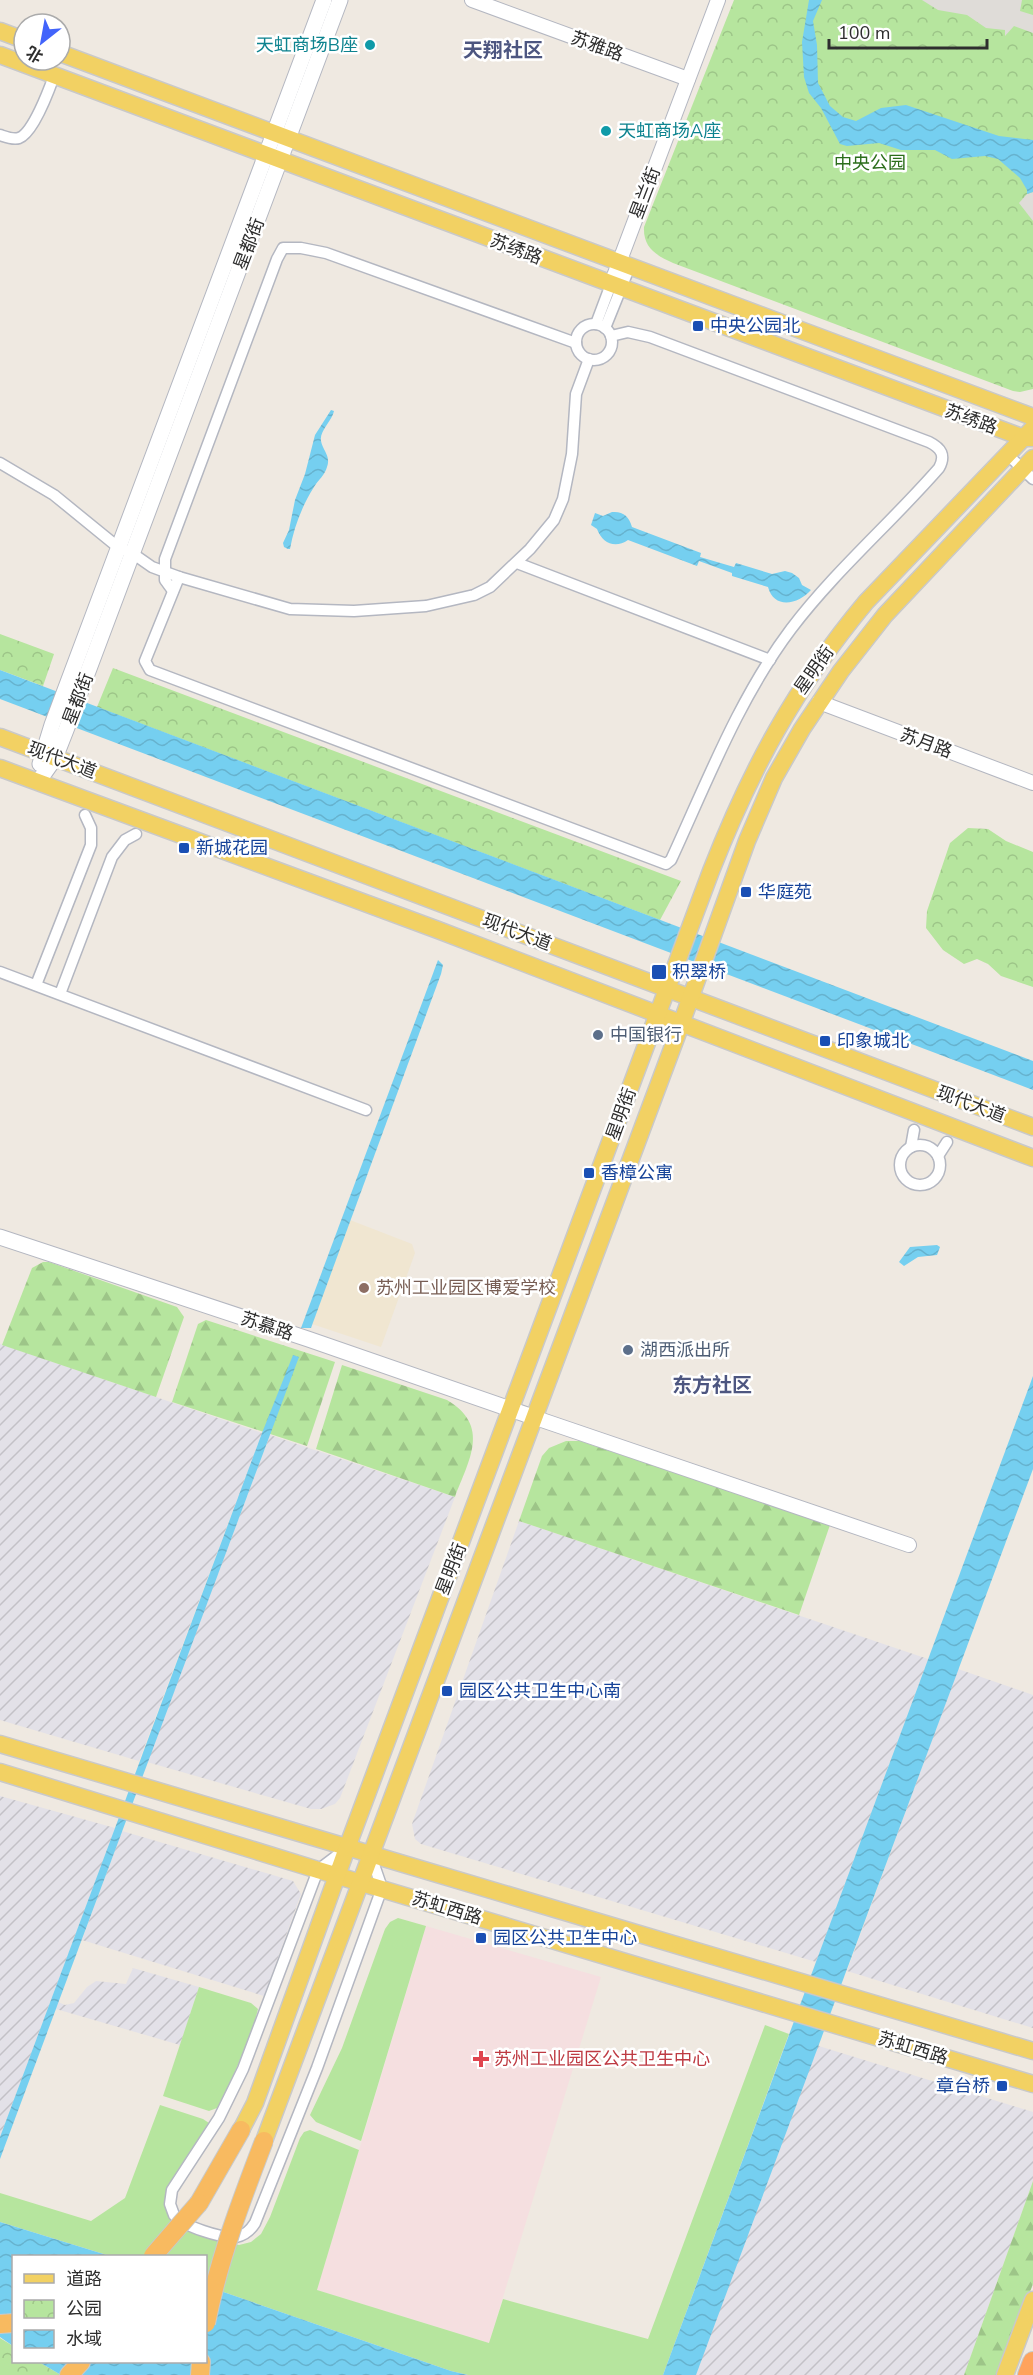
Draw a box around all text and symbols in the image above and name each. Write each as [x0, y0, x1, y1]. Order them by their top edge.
north arrow [12, 12, 72, 72]
scale bar [829, 12, 986, 50]
text: 100 m [838, 21, 890, 45]
street label: 苏雅路 [568, 25, 626, 67]
place label: 天虹商场B座 [256, 33, 358, 57]
district label: 天翔社区 [463, 37, 543, 64]
marker: 天虹商场B座 [363, 38, 377, 52]
text: 北 [22, 40, 47, 68]
place label: 天虹商场A座 [618, 119, 721, 143]
marker: 天虹商场A座 [599, 124, 613, 138]
park label: 中央公园 [834, 151, 906, 175]
street label: 星兰街 [624, 163, 666, 223]
street label: 星都街 [228, 214, 270, 274]
street label: 苏绣路 [486, 228, 546, 270]
place label: 中央公园北 [710, 314, 800, 338]
marker: 中央公园北 [691, 319, 705, 333]
street label: 苏绣路 [942, 398, 1000, 440]
street label: 星明街 [789, 641, 839, 699]
street label: 星都街 [57, 669, 99, 729]
street label: 苏月路 [897, 722, 955, 764]
street label: 现代大道 [24, 736, 100, 784]
place label: 新城花园 [196, 836, 268, 860]
marker: 新城花园 [177, 841, 191, 855]
place label: 华庭苑 [758, 880, 812, 904]
marker: 华庭苑 [739, 885, 753, 899]
street label: 现代大道 [479, 908, 555, 956]
place label: 积翠桥 [672, 960, 726, 984]
marker: 积翠桥 [650, 963, 668, 981]
place label: 中国银行 [610, 1023, 682, 1047]
marker: 中国银行 [591, 1028, 605, 1042]
place label: 印象城北 [837, 1029, 909, 1053]
marker: 印象城北 [818, 1034, 832, 1048]
street label: 现代大道 [933, 1080, 1009, 1128]
street label: 星明街 [600, 1085, 642, 1143]
place label: 香樟公寓 [601, 1161, 673, 1185]
marker: 香樟公寓 [582, 1166, 596, 1180]
place label: 苏州工业园区博爱学校 [376, 1276, 556, 1300]
marker: 苏州工业园区博爱学校 [357, 1281, 371, 1295]
street label: 苏慕路 [238, 1306, 296, 1346]
place label: 湖西派出所 [640, 1338, 730, 1362]
marker: 湖西派出所 [621, 1343, 635, 1357]
district label: 东方社区 [672, 1372, 752, 1399]
street label: 星明街 [430, 1539, 472, 1599]
place label: 园区公共卫生中心南 [459, 1679, 621, 1703]
marker: 园区公共卫生中心南 [440, 1684, 454, 1698]
street label: 苏虹西路 [409, 1886, 485, 1930]
place label: 园区公共卫生中心 [493, 1926, 637, 1950]
marker: 园区公共卫生中心 [474, 1931, 488, 1945]
street label: 苏虹西路 [875, 2026, 951, 2070]
place label: 苏州工业园区公共卫生中心 [494, 2047, 710, 2071]
marker: 苏州工业园区公共卫生中心 [472, 2050, 490, 2068]
place label: 章台桥 [936, 2074, 990, 2098]
marker: 章台桥 [995, 2079, 1009, 2093]
legend [12, 2255, 207, 2363]
text: 道路 [66, 2267, 102, 2291]
text: 公园 [66, 2297, 102, 2321]
text: 水域 [66, 2327, 102, 2351]

